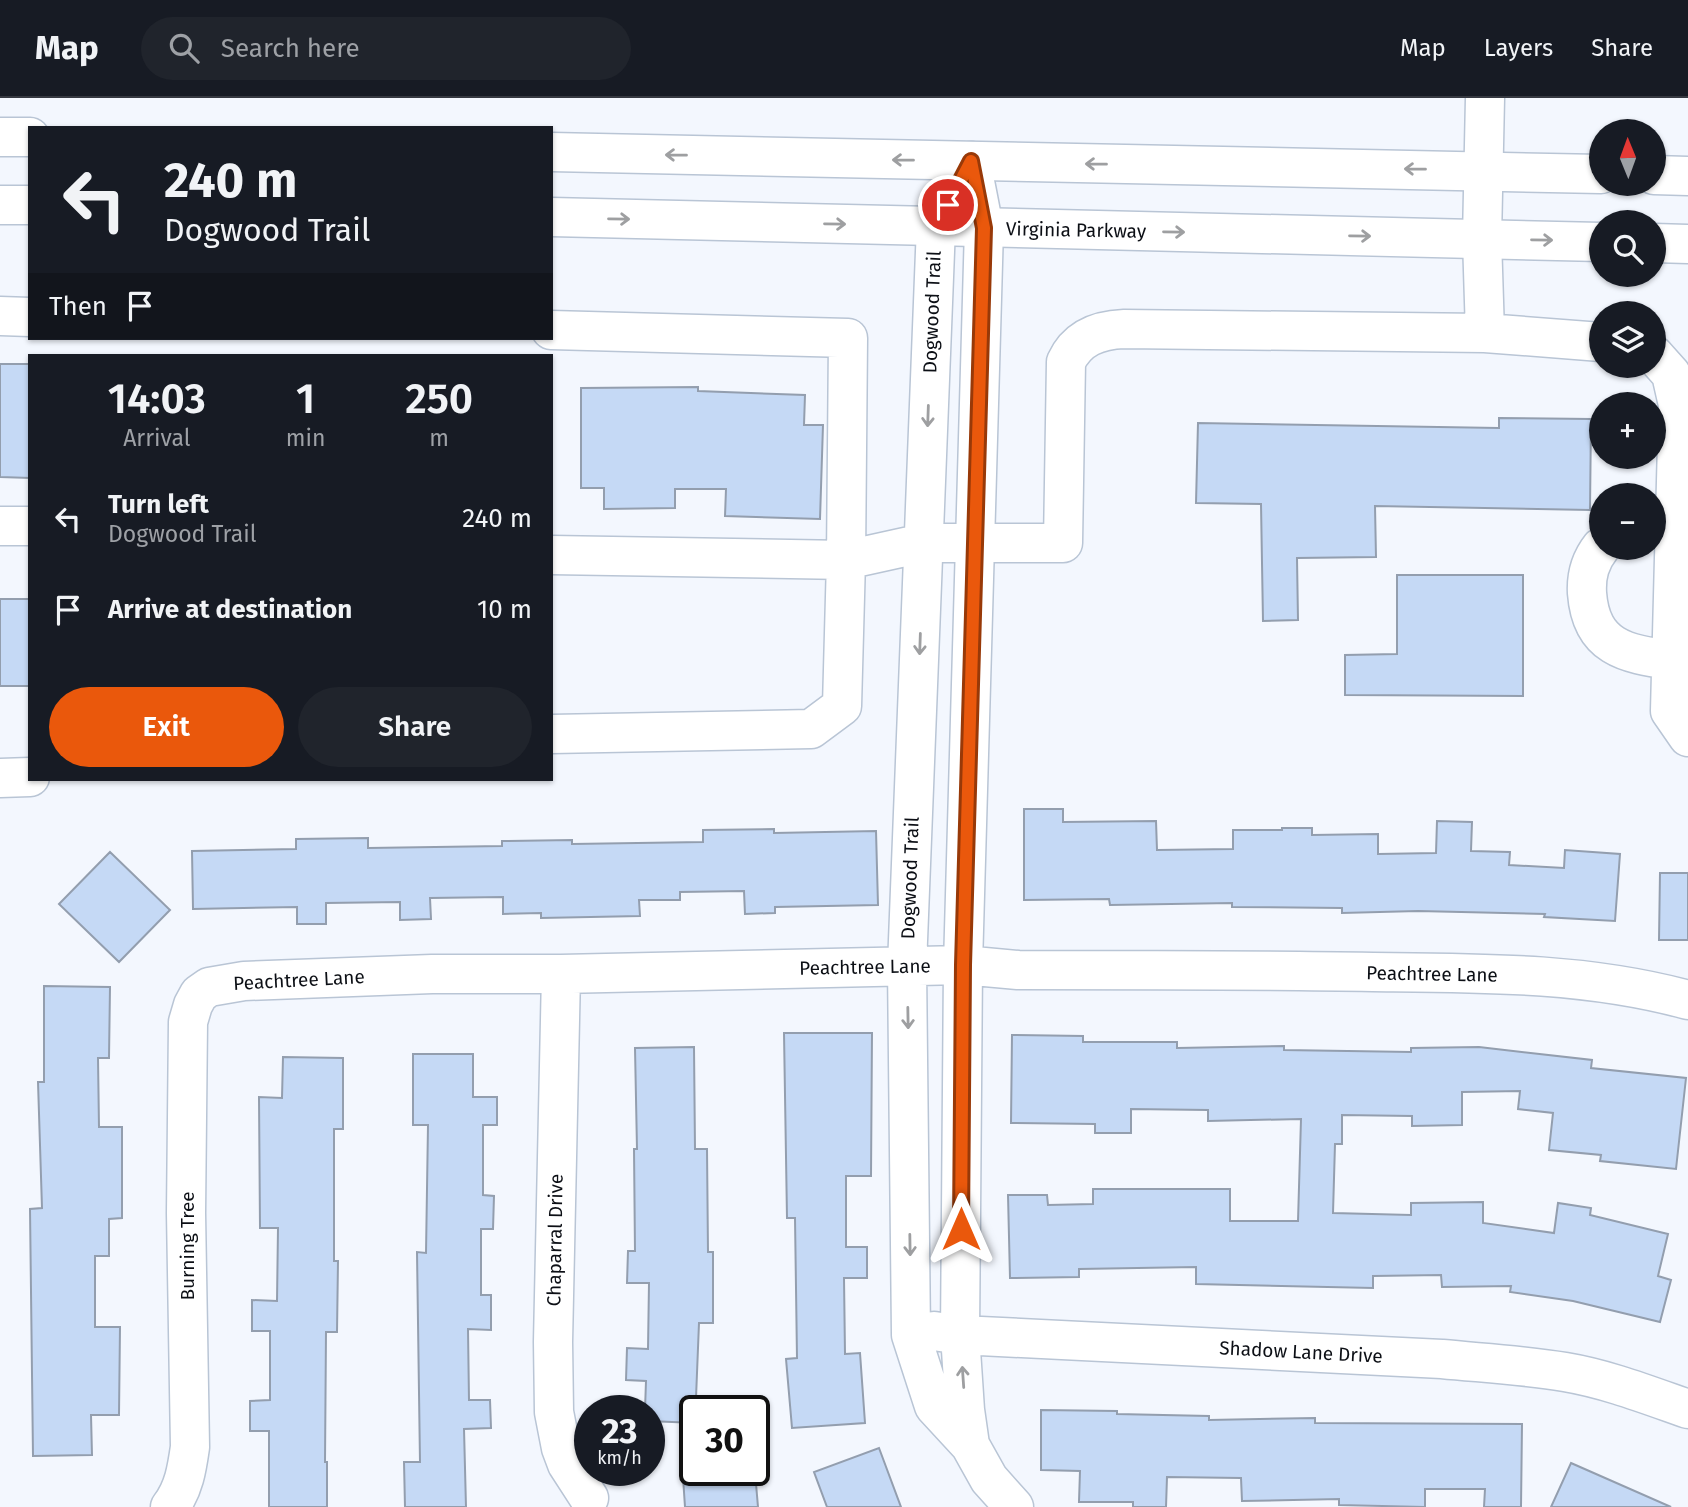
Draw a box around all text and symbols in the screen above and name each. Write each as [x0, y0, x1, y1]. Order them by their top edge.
search box [141, 17, 631, 80]
text: Map [35, 28, 99, 68]
icon: search [165, 29, 203, 67]
text: Search here [221, 33, 360, 64]
text: Map [1400, 34, 1446, 62]
text: Layers [1484, 34, 1553, 62]
text: Share [1591, 34, 1653, 62]
north arrow [1589, 119, 1666, 196]
map controls [1589, 119, 1666, 560]
one-way arrow [664, 148, 687, 162]
text: 240 m [164, 151, 297, 210]
one-way arrow [892, 153, 915, 166]
icon: left [49, 154, 140, 245]
one-way arrow [1085, 157, 1108, 171]
one-way arrow [1404, 162, 1427, 176]
pin [918, 175, 978, 235]
icon: arrive [929, 186, 967, 224]
button: search [1589, 210, 1666, 287]
text: Dogwood Trail [164, 211, 371, 249]
one-way arrow [608, 212, 631, 226]
one-way arrow [824, 217, 847, 231]
street label: Virginia Parkway [1006, 217, 1147, 243]
one-way arrow [1163, 225, 1186, 239]
one-way arrow [1348, 229, 1371, 243]
one-way arrow [1530, 234, 1553, 247]
street label: Dogwood Trail [918, 250, 946, 374]
icon: arrive [121, 287, 159, 325]
text: Then [49, 291, 107, 322]
button: layers [1589, 301, 1666, 378]
text: 14:03 [108, 374, 206, 424]
text: 1 [296, 374, 315, 424]
text: 250 [405, 374, 473, 424]
button: + [1589, 392, 1666, 469]
one-way arrow [922, 404, 935, 427]
text: Arrival [123, 424, 191, 452]
text: min [286, 424, 325, 452]
text: m [429, 424, 449, 452]
button: − [1589, 483, 1666, 560]
text: Turn left [108, 489, 209, 520]
icon: left [49, 500, 87, 538]
text: 240 m [462, 503, 532, 534]
text: Dogwood Trail [108, 520, 256, 548]
icon: arrive [49, 591, 87, 629]
text: Arrive at destination [108, 594, 352, 625]
text: 10 m [477, 594, 532, 625]
one-way arrow [913, 632, 926, 655]
button: Exit [49, 687, 284, 767]
button: Share [298, 687, 532, 767]
street label: Dogwood Trail [896, 816, 924, 940]
street label: Peachtree Lane [799, 954, 931, 980]
street label: Peachtree Lane [1366, 961, 1498, 987]
street label: Peachtree Lane [233, 965, 365, 995]
one-way arrow [901, 1006, 914, 1029]
street label: Chaparral Drive [542, 1173, 568, 1307]
street label: Burning Tree [176, 1191, 199, 1301]
position arrow [924, 1192, 998, 1266]
one-way arrow [903, 1234, 917, 1257]
street label: Shadow Lane Drive [1219, 1336, 1383, 1368]
one-way arrow [956, 1366, 969, 1389]
speed limit sign: 30 [679, 1395, 770, 1486]
text: 23 [601, 1410, 638, 1452]
text: km/h [597, 1447, 642, 1469]

